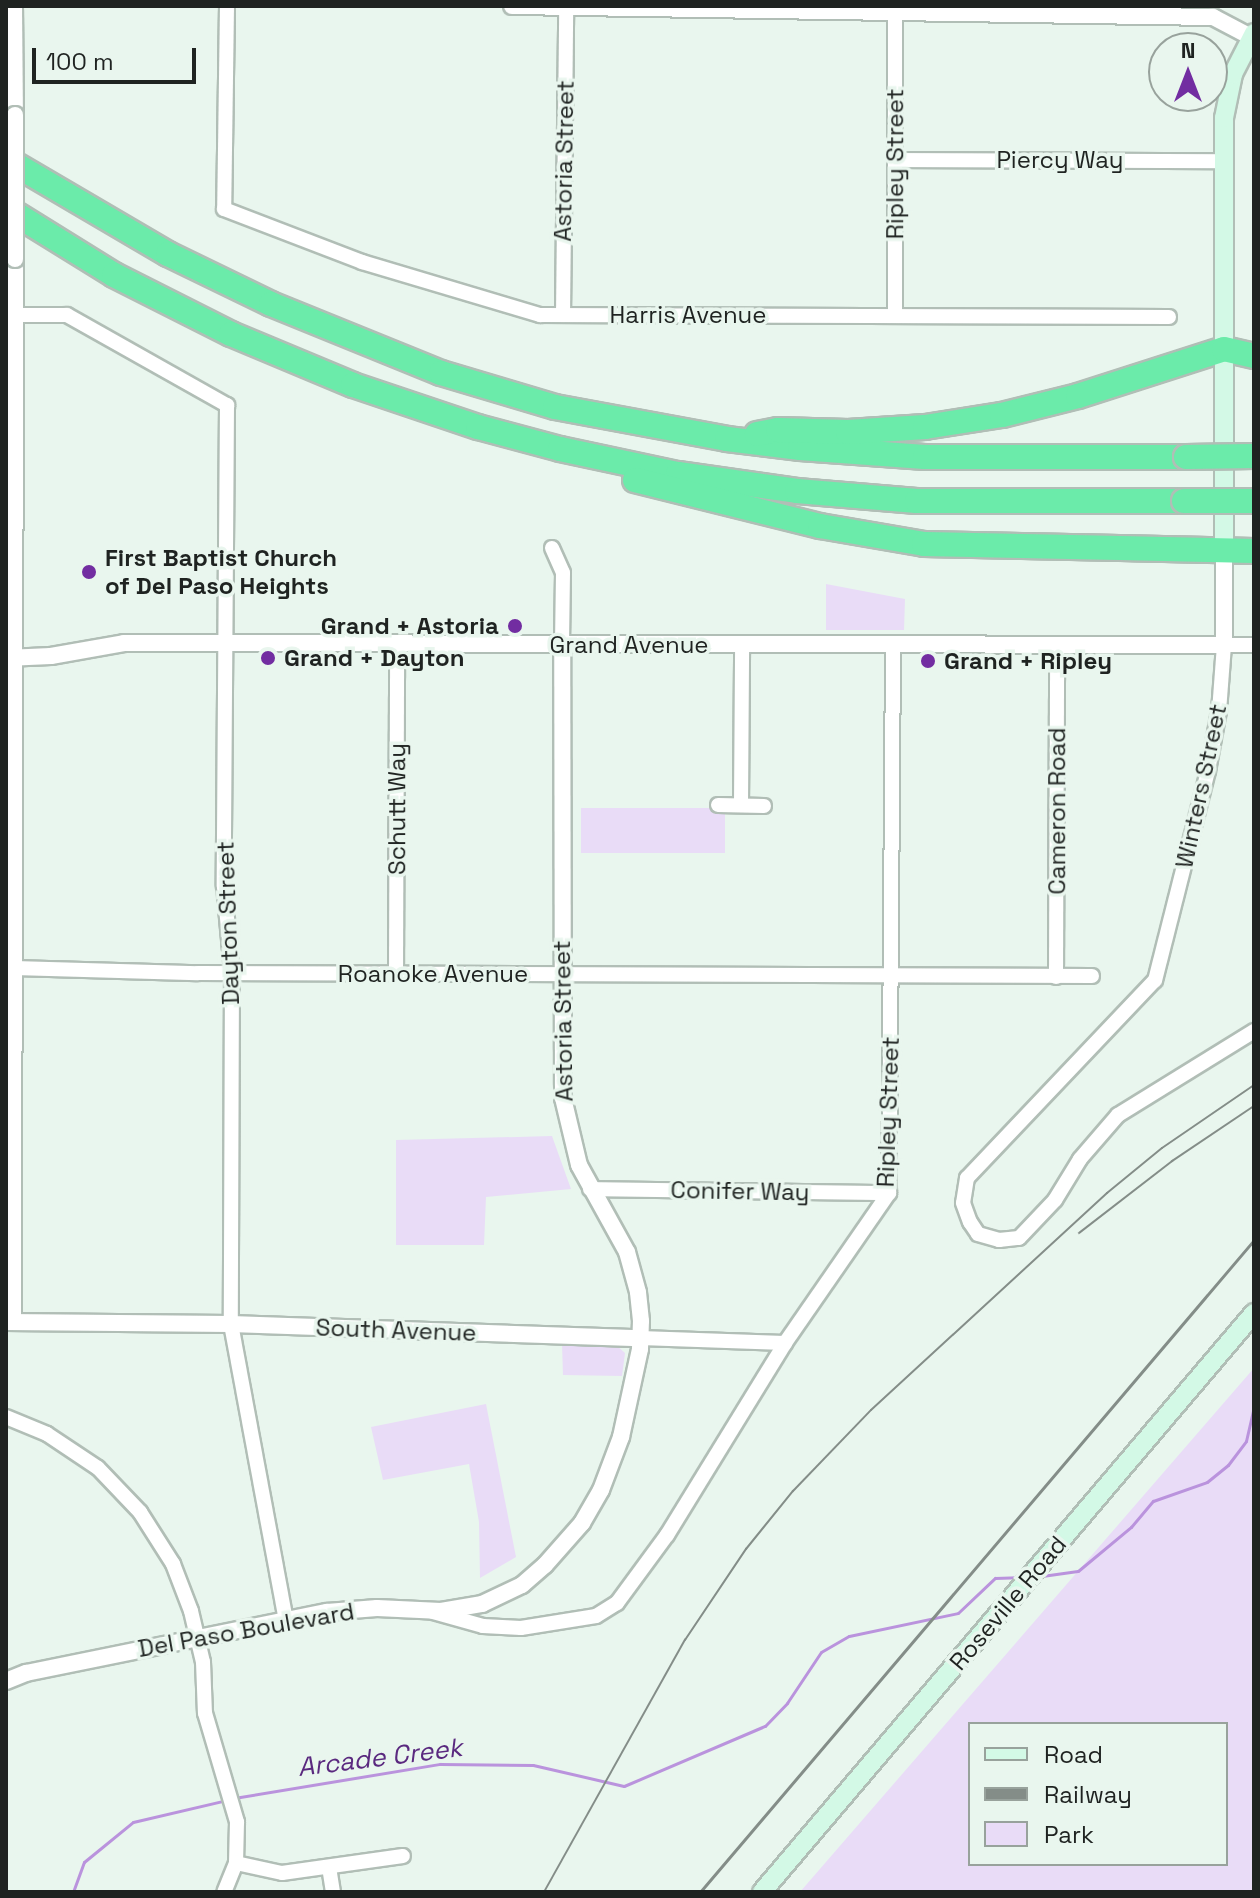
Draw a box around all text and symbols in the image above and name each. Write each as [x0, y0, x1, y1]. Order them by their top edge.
scale bar [36, 32, 200, 82]
north arrow [1148, 32, 1228, 112]
text: N [1181, 36, 1195, 64]
text: 100 m [46, 46, 114, 77]
street label: Astoria Street [548, 80, 580, 242]
street label: Ripley Street [881, 89, 909, 239]
street label: Piercy Way [996, 146, 1124, 174]
street label: Harris Avenue [609, 301, 767, 329]
place label: First Baptist Church of Del Paso Heights [105, 544, 337, 600]
marker: First Baptist Church of Del Paso Heights [80, 563, 98, 581]
place label: Grand + Astoria [320, 612, 499, 640]
marker: Grand + Astoria [506, 617, 524, 635]
street label: Grand Avenue [549, 631, 709, 659]
place label: Grand + Dayton [284, 644, 464, 672]
place label: Grand + Ripley [944, 647, 1112, 675]
marker: Grand + Dayton [259, 649, 277, 667]
marker: Grand + Ripley [919, 652, 937, 670]
street label: Winters Street [1170, 701, 1232, 871]
street label: Cameron Road [1043, 727, 1071, 895]
street label: Schutt Way [383, 743, 411, 875]
street label: Dayton Street [211, 841, 245, 1005]
street label: Astoria Street [547, 940, 579, 1102]
street label: Roanoke Avenue [338, 960, 528, 988]
street label: Ripley Street [871, 1036, 905, 1188]
street label: Conifer Way [670, 1175, 810, 1207]
street label: South Avenue [315, 1313, 477, 1347]
street label: Roseville Road [944, 1530, 1072, 1676]
street label: Del Paso Boulevard [136, 1597, 356, 1663]
legend [968, 1722, 1228, 1866]
water label: Arcade Creek [296, 1732, 464, 1784]
text: Road [1044, 1739, 1103, 1770]
text: Railway [1044, 1779, 1132, 1810]
text: Park [1044, 1819, 1094, 1850]

